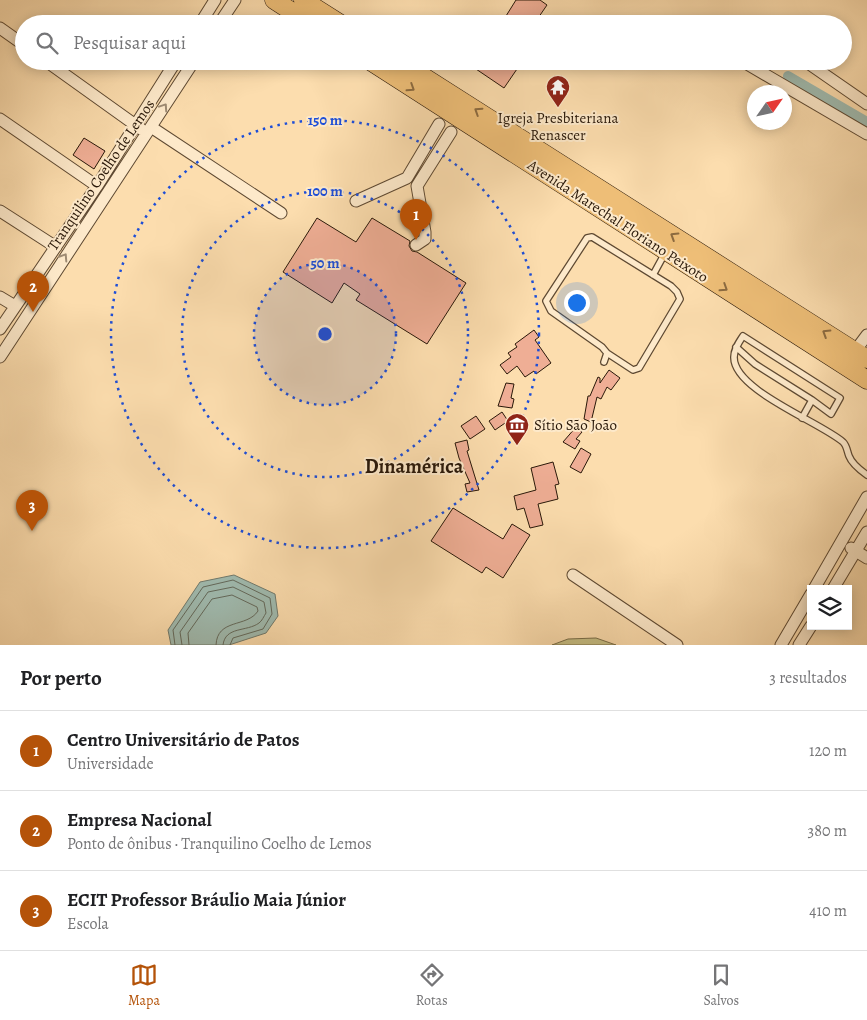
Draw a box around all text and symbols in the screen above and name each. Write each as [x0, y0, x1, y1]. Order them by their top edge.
search box [15, 15, 852, 70]
icon: search [33, 29, 61, 57]
text: Pesquisar aqui [73, 30, 186, 56]
temple icon: Igreja Presbiteriana Renascer [545, 74, 571, 108]
one-way arrow [405, 81, 414, 91]
north arrow [747, 85, 792, 130]
street label: Tranquilino Coelho de Lemos [43, 95, 159, 255]
one-way arrow [158, 103, 167, 113]
one-way arrow [474, 108, 483, 117]
place label: Igreja Presbiteriana Renascer [498, 108, 618, 145]
text: 150 m [308, 110, 343, 130]
street label: Avenida Marechal Floriano Peixoto [523, 154, 712, 287]
text: 100 m [307, 181, 343, 201]
pin: 1 [400, 199, 432, 240]
one-way arrow [670, 233, 679, 242]
one-way arrow [58, 253, 68, 262]
text: 50 m [310, 253, 340, 273]
pin: 2 [17, 271, 49, 312]
one-way arrow [719, 282, 728, 292]
your location [564, 290, 590, 316]
centre of rings [316, 325, 334, 343]
one-way arrow [822, 329, 831, 339]
museum icon: Sítio São João [504, 412, 530, 446]
place label: Sítio São João [534, 415, 617, 435]
district label: Dinamérica [365, 453, 464, 480]
pin: 3 [16, 490, 48, 531]
map controls [807, 585, 852, 630]
button: layers [807, 585, 852, 630]
text: Por perto [20, 664, 102, 692]
text: 3 resultados [769, 667, 847, 689]
text: Centro Universitário de Patos [67, 727, 300, 753]
text: 1 [33, 740, 39, 762]
text: 120 m [809, 740, 847, 762]
text: Universidade [67, 753, 154, 775]
text: Empresa Nacional [67, 807, 212, 833]
text: 2 [32, 820, 40, 842]
text: 380 m [808, 820, 847, 842]
text: Ponto de ônibus · Tranquilino Coelho de Lemos [67, 833, 372, 855]
text: ECIT Professor Bráulio Maia Júnior [67, 887, 346, 913]
text: 3 [33, 900, 39, 922]
text: 410 m [809, 900, 847, 922]
text: Escola [67, 913, 109, 935]
tab: Mapa [128, 961, 160, 1010]
tab: Rotas [416, 961, 448, 1010]
tab: Salvos [703, 961, 739, 1010]

